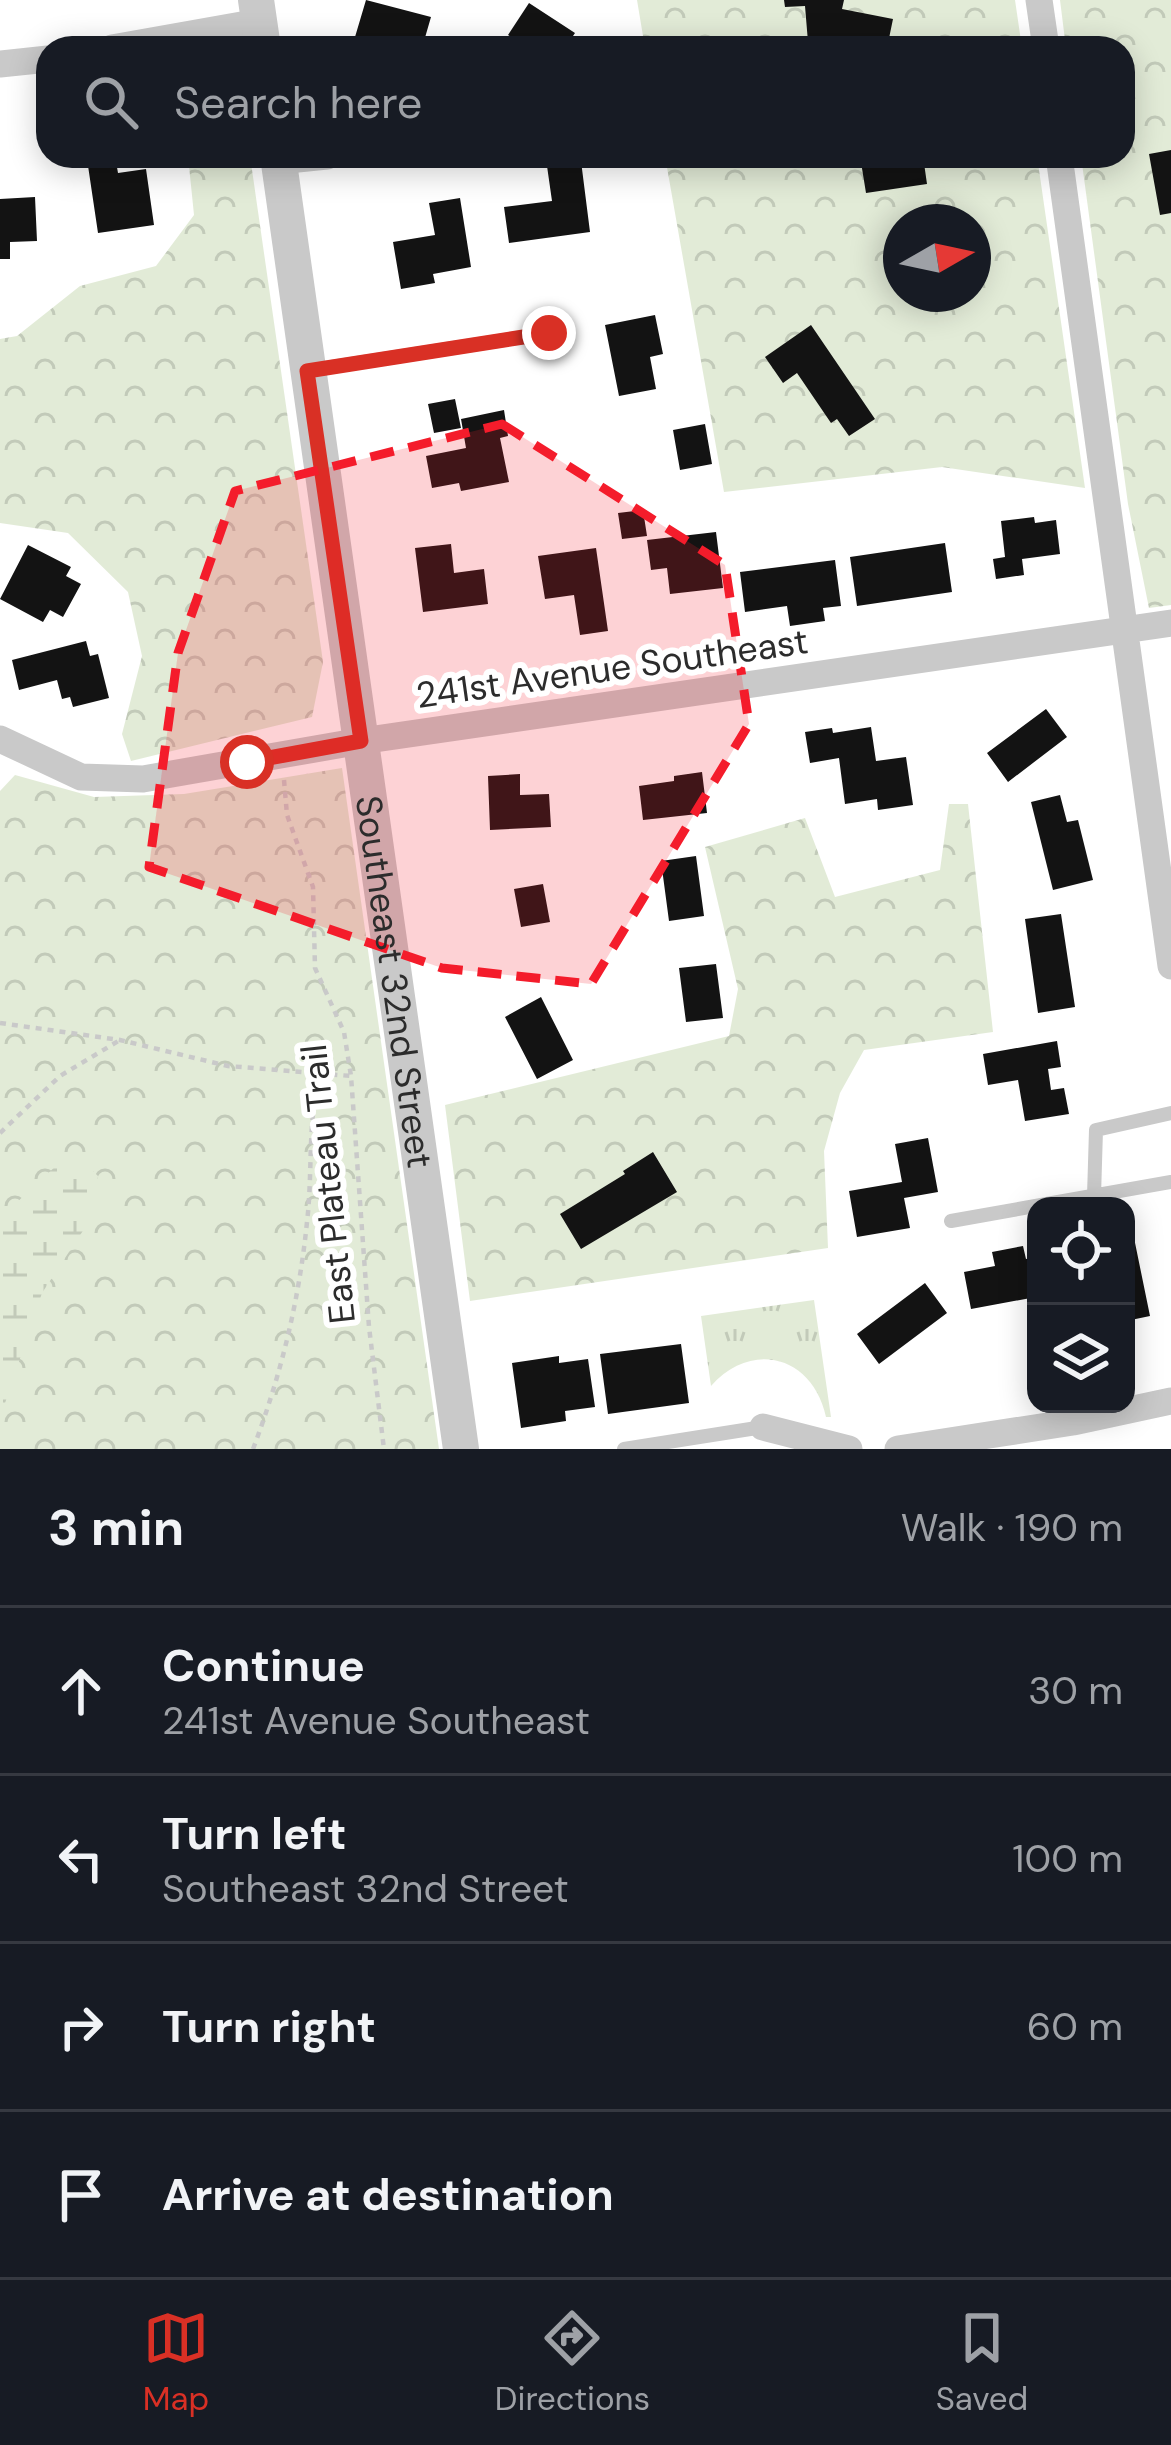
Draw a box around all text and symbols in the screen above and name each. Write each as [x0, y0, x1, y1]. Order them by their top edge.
search box [36, 36, 1135, 168]
icon: search [78, 69, 144, 135]
text: Search here [174, 73, 422, 132]
north arrow [883, 204, 991, 312]
route end [522, 306, 576, 360]
street label: 241st Avenue Southeast [413, 617, 811, 719]
route start [220, 735, 274, 789]
street label: Southeast 32nd Street [345, 792, 444, 1171]
street label: East Plateau Trail [290, 1042, 366, 1326]
map controls [1027, 1197, 1135, 1413]
button: locate [1027, 1197, 1135, 1305]
button: layers [1027, 1305, 1135, 1413]
text: 3 min [48, 1494, 184, 1561]
text: Walk · 190 m [901, 1502, 1123, 1553]
text: Continue [162, 1636, 365, 1695]
icon: ahead [48, 1658, 114, 1724]
text: 30 m [1028, 1665, 1123, 1716]
text: 241st Avenue Southeast [162, 1695, 590, 1746]
text: Turn left [162, 1804, 346, 1863]
icon: left [48, 1826, 114, 1892]
text: 100 m [1012, 1833, 1123, 1884]
text: Southeast 32nd Street [162, 1863, 569, 1914]
icon: right [48, 1994, 114, 2060]
text: Turn right [162, 1997, 376, 2056]
text: 60 m [1027, 2001, 1123, 2052]
icon: arrive [48, 2162, 114, 2228]
text: Arrive at destination [162, 2165, 614, 2224]
tab: Map [143, 2305, 209, 2420]
tab: Directions [495, 2305, 650, 2420]
tab: Saved [936, 2305, 1028, 2420]

